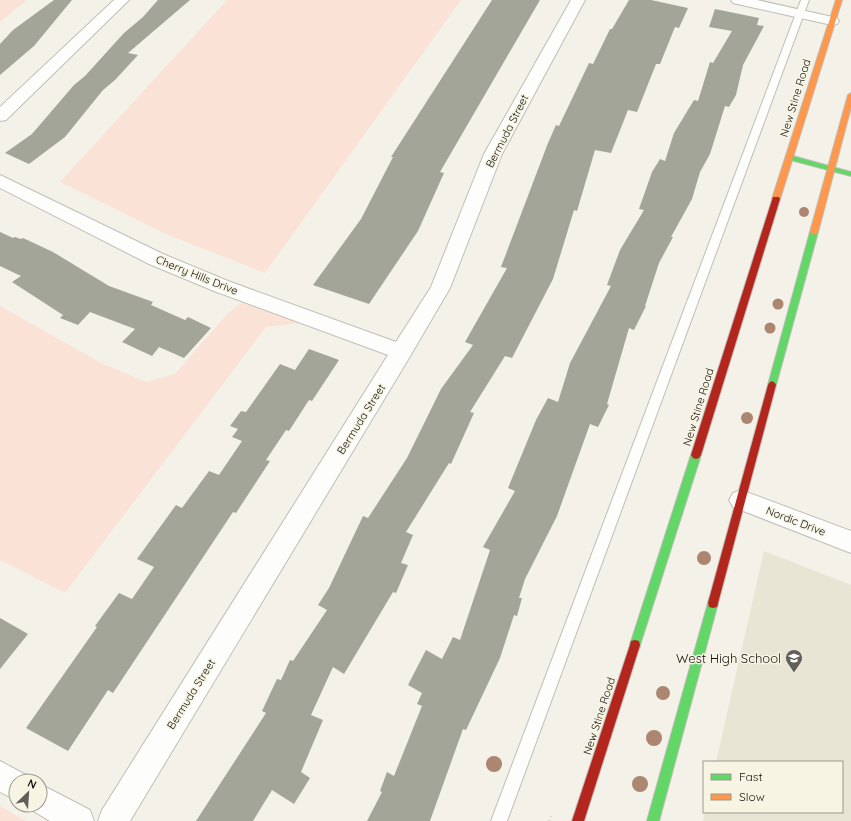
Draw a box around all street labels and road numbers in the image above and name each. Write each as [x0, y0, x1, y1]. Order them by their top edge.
street label: New Stine Road [777, 57, 813, 139]
street label: Bermuda Street [483, 92, 532, 170]
street label: Cherry Hills Drive [154, 252, 240, 298]
street label: New Stine Road [680, 366, 716, 448]
street label: Bermuda Street [334, 381, 388, 457]
street label: Nordic Drive [764, 503, 828, 539]
street label: Bermuda Street [164, 656, 218, 732]
street label: New Stine Road [580, 675, 618, 757]

